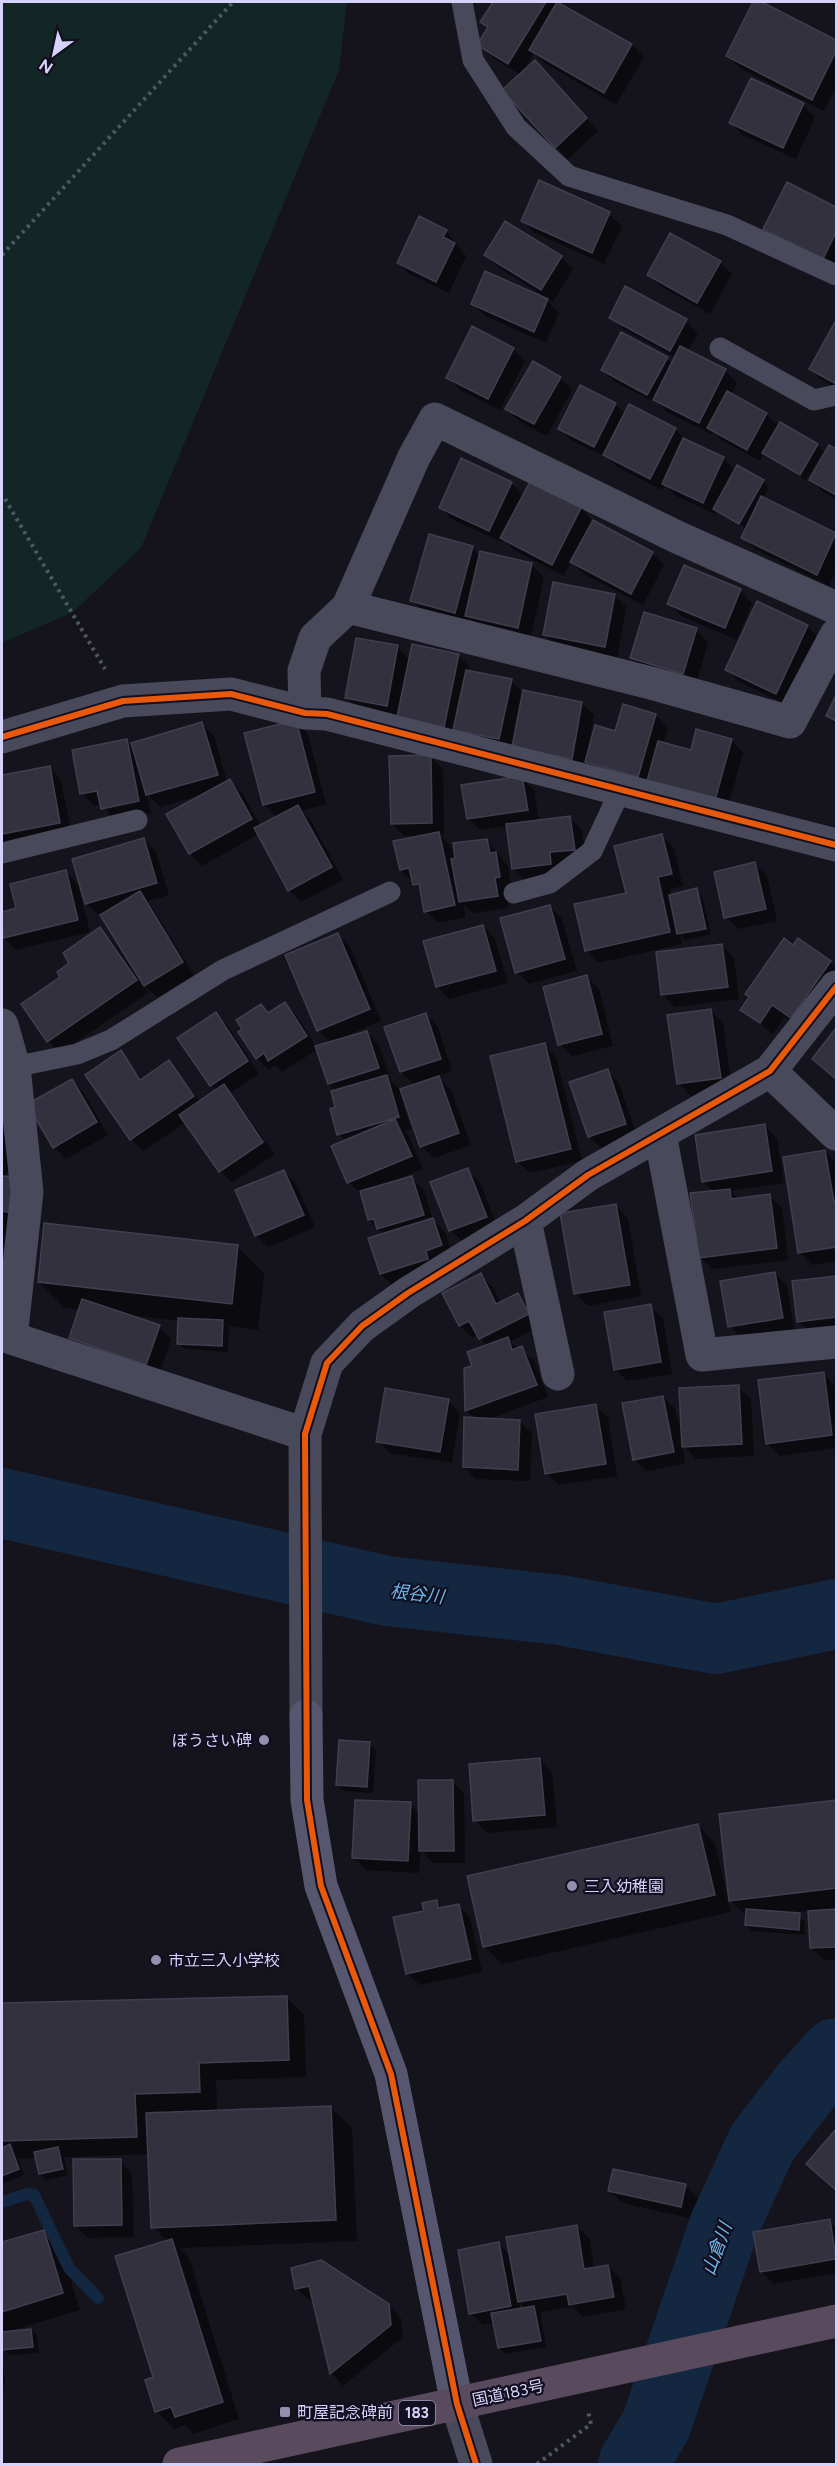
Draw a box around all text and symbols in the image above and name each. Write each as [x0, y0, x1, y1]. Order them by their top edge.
north arrow [24, 24, 84, 84]
text: N [36, 55, 56, 77]
water label: 根谷川 [389, 1580, 447, 1608]
place label: ぼうさい碑 [172, 1731, 252, 1750]
marker: ぼうさい碑 [257, 1733, 271, 1747]
place label: 三入幼稚園 [584, 1877, 664, 1896]
marker: 三入幼稚園 [565, 1879, 579, 1893]
place label: 市立三入小学校 [168, 1951, 280, 1970]
marker: 市立三入小学校 [149, 1953, 163, 1967]
water label: 山倉川 [697, 2218, 737, 2278]
street label: 国道183号 [470, 2376, 546, 2410]
road number: 183 [399, 2401, 435, 2425]
place label: 町屋記念碑前 [297, 2403, 393, 2422]
marker: 町屋記念碑前 [278, 2405, 292, 2419]

